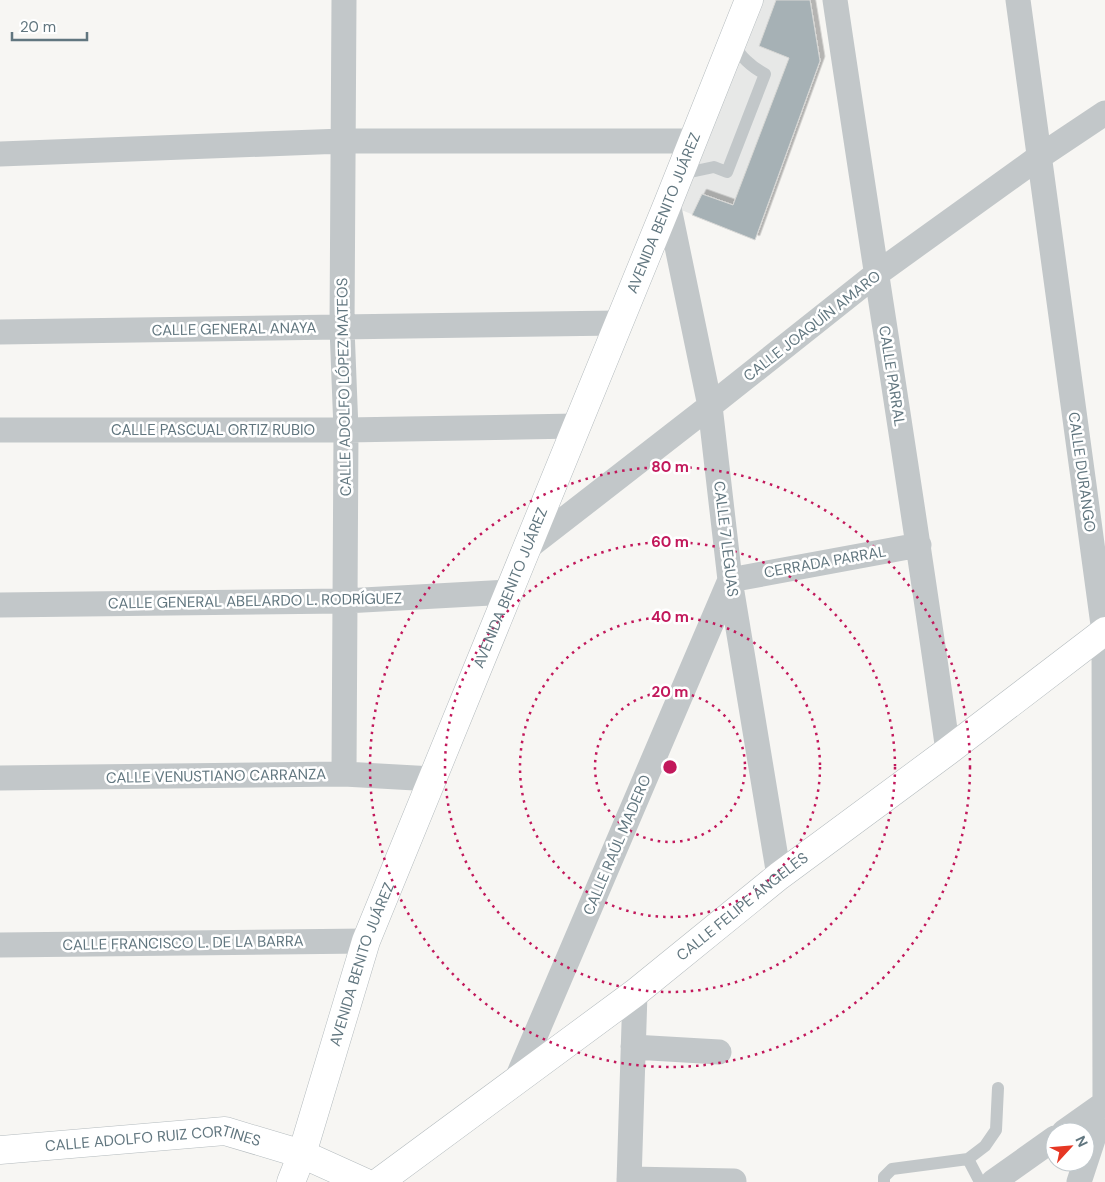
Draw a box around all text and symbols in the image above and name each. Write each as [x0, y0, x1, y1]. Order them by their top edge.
scale bar [12, 10, 88, 42]
text: 20 m [20, 17, 56, 37]
street label: AVENIDA BENITO JUÁREZ [622, 130, 705, 296]
street label: CALLE JOAQUÍN AMARO [739, 266, 885, 386]
street label: CALLE ADOLFO LÓPEZ MATEOS [332, 277, 356, 496]
street label: CALLE GENERAL ANAYA [151, 318, 317, 340]
street label: CALLE PARRAL [874, 324, 910, 428]
street label: CALLE DURANGO [1064, 411, 1100, 533]
street label: CALLE PASCUAL ORTIZ RUBIO [111, 420, 315, 440]
text: 80 m [651, 457, 689, 477]
street label: CALLE 7 LEGUAS [709, 480, 743, 598]
street label: AVENIDA BENITO JUÁREZ [469, 505, 552, 671]
text: 60 m [651, 532, 689, 552]
street label: CERRADA PARRAL [762, 541, 888, 583]
street label: CALLE GENERAL ABELARDO L. RODRÍGUEZ [108, 588, 402, 614]
text: 40 m [651, 607, 689, 627]
text: 20 m [652, 682, 688, 702]
centre of rings [661, 758, 679, 776]
street label: CALLE VENUSTIANO CARRANZA [106, 764, 326, 788]
street label: CALLE RAÚL MADERO [578, 772, 656, 918]
street label: CALLE FELIPE ÁNGELES [672, 848, 812, 965]
street label: AVENIDA BENITO JUÁREZ [325, 879, 399, 1049]
street label: CALLE FRANCISCO L. DE LA BARRA [62, 931, 304, 955]
street label: CALLE ADOLFO RUIZ CORTINES [44, 1121, 264, 1156]
north arrow [1045, 1122, 1095, 1172]
text: N [1071, 1133, 1092, 1150]

